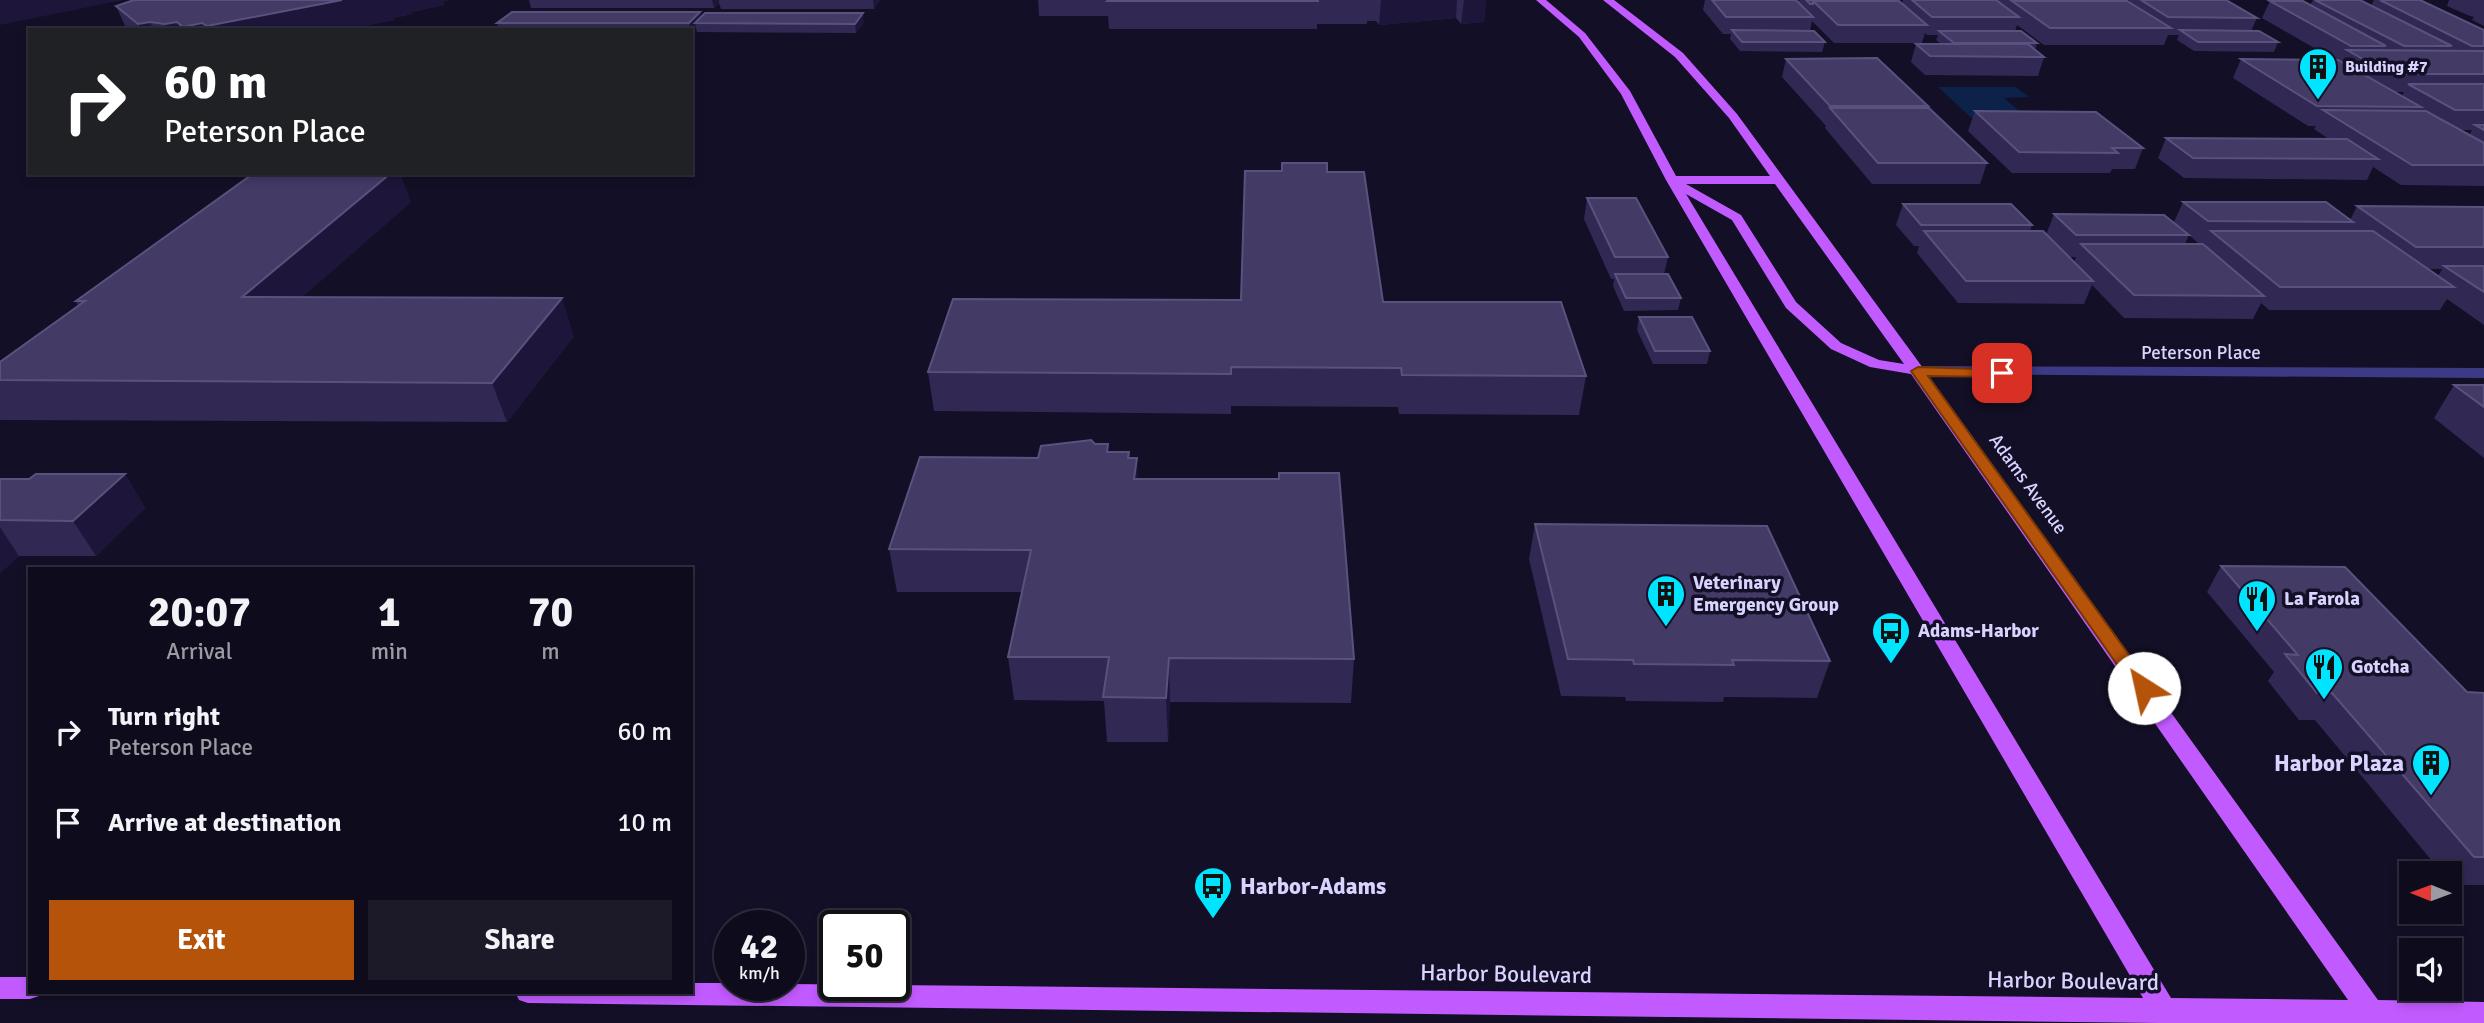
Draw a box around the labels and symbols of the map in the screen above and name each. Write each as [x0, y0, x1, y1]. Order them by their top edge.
building icon: Building #7 [2297, 46, 2339, 101]
place label: Building #7 [2345, 57, 2428, 77]
street label: Peterson Place [2141, 341, 2261, 365]
pin [1972, 343, 2032, 403]
street label: Adams Avenue [1984, 429, 2072, 539]
place label: Veterinary Emergency Group [1693, 571, 1839, 617]
building icon: Veterinary Emergency Group [1645, 573, 1687, 628]
restaurant icon: La Farola [2236, 578, 2278, 633]
place label: La Farola [2284, 587, 2360, 611]
bus stop icon: Adams-Harbor [1870, 610, 1912, 665]
place label: Adams-Harbor [1918, 619, 2039, 643]
restaurant icon: Gotcha [2303, 646, 2345, 701]
position arrow [2107, 651, 2181, 725]
place label: Gotcha [2351, 655, 2410, 679]
building icon: Harbor Plaza [2410, 742, 2452, 797]
place label: Harbor Plaza [2274, 749, 2404, 778]
north arrow [2399, 861, 2462, 924]
bus stop icon: Harbor-Adams [1192, 865, 1234, 920]
place label: Harbor-Adams [1240, 872, 1386, 901]
speed limit sign: 50 [819, 910, 910, 1001]
street label: Harbor Boulevard [1420, 958, 1592, 990]
street label: Harbor Boulevard [1987, 965, 2159, 997]

